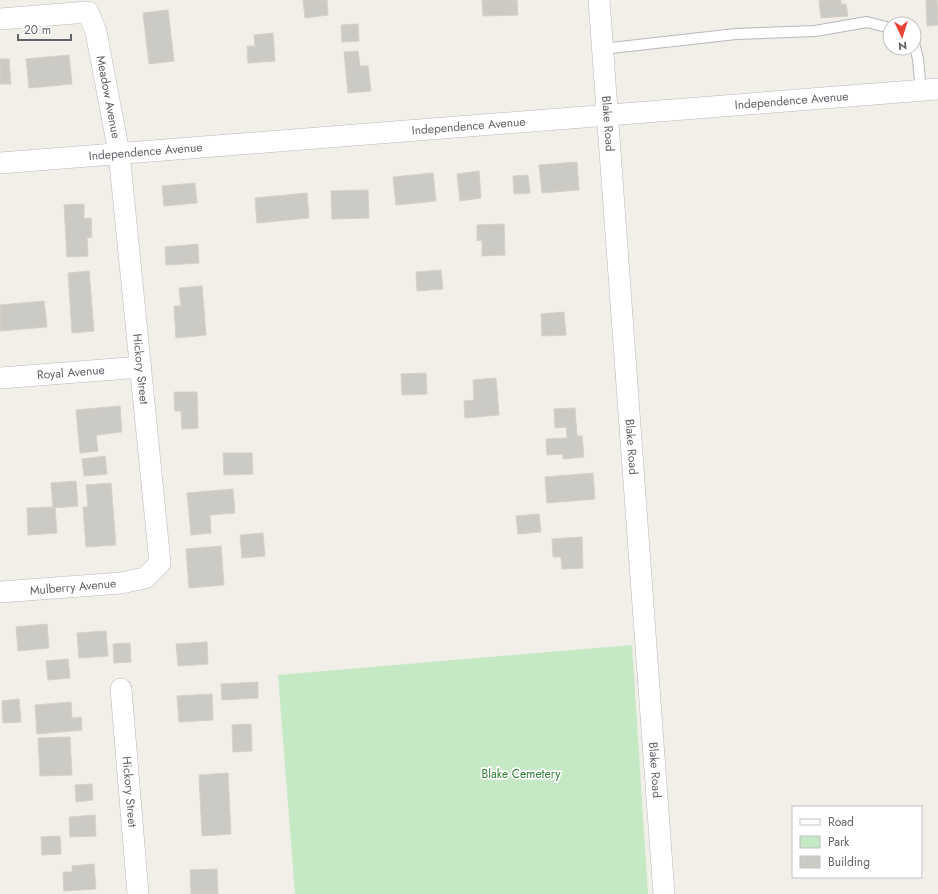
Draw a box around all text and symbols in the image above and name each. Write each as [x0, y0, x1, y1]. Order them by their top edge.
scale bar [18, 16, 71, 42]
north arrow [882, 16, 922, 56]
text: 20 m [24, 21, 51, 39]
text: N [898, 38, 908, 54]
street label: Meadow Avenue [92, 54, 125, 140]
street label: Independence Avenue [734, 87, 849, 114]
street label: Blake Road [597, 95, 619, 152]
street label: Independence Avenue [411, 113, 526, 139]
street label: Independence Avenue [88, 138, 203, 165]
street label: Hickory Street [128, 333, 153, 405]
street label: Royal Avenue [36, 361, 105, 384]
street label: Blake Road [620, 418, 642, 475]
street label: Mulberry Avenue [29, 574, 117, 600]
street label: Blake Road [644, 741, 666, 799]
street label: Hickory Street [118, 755, 141, 828]
park label: Blake Cemetery [482, 765, 561, 783]
legend [792, 806, 922, 878]
text: Road [828, 813, 854, 831]
text: Park [828, 833, 850, 851]
text: Building [828, 853, 870, 871]

